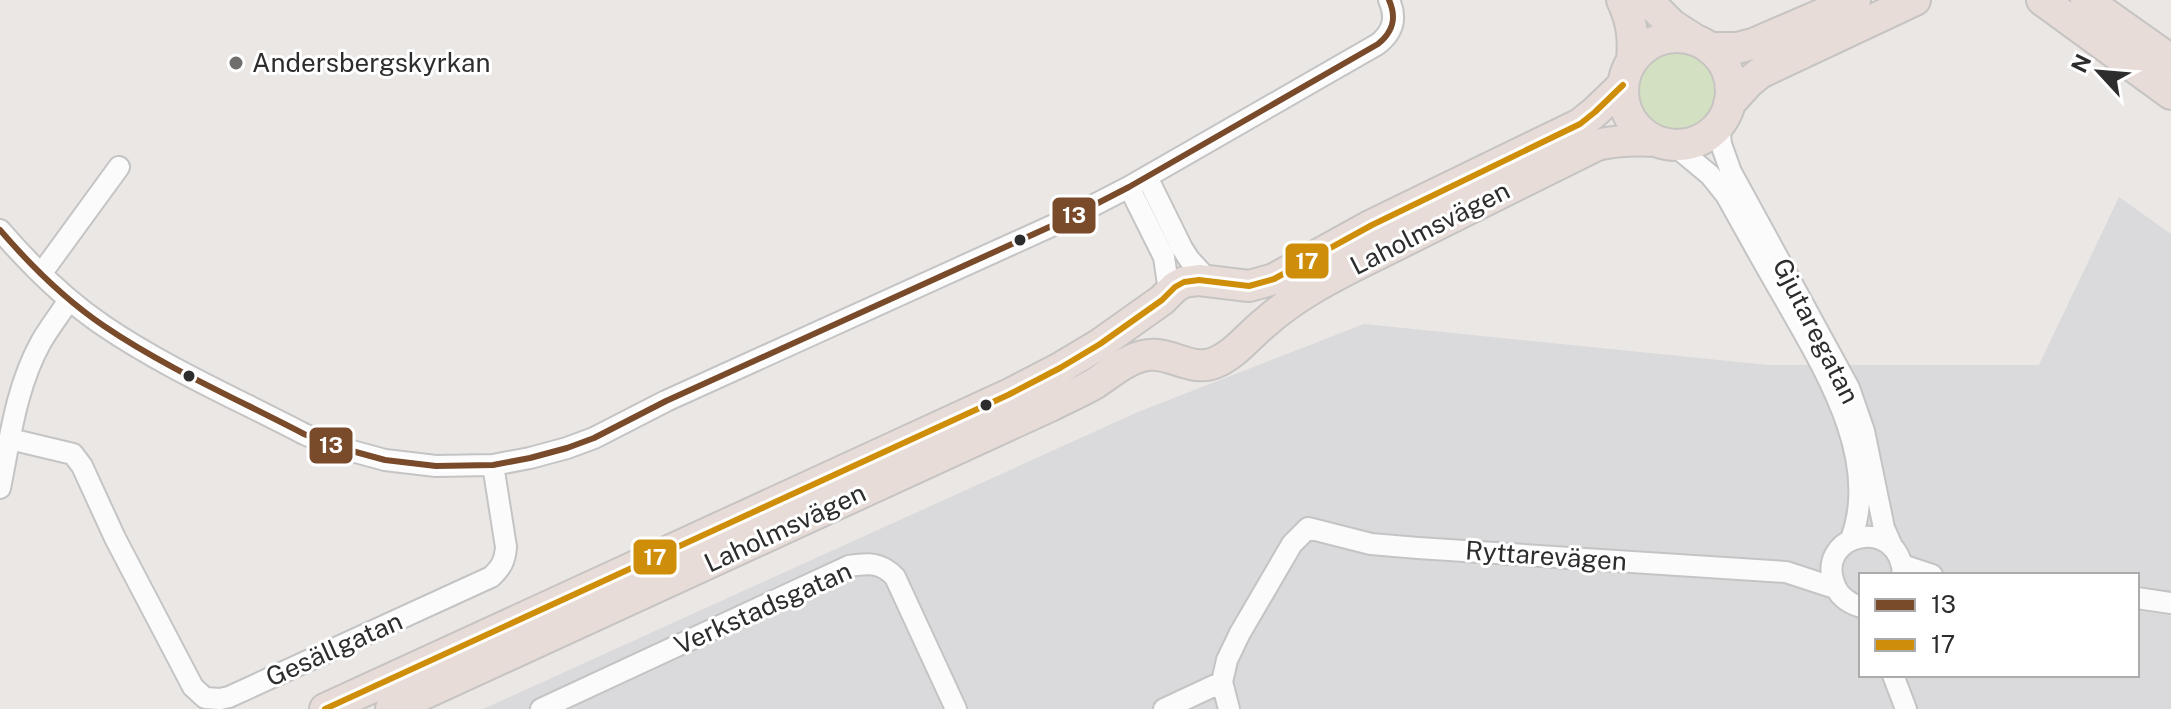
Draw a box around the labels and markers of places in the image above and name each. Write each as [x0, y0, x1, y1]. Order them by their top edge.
place label: Andersbergskyrkan [252, 47, 490, 78]
marker: Andersbergskyrkan [227, 54, 245, 72]
unlabelled marker [1012, 232, 1028, 248]
unlabelled marker [181, 368, 197, 384]
unlabelled marker [978, 397, 994, 413]

